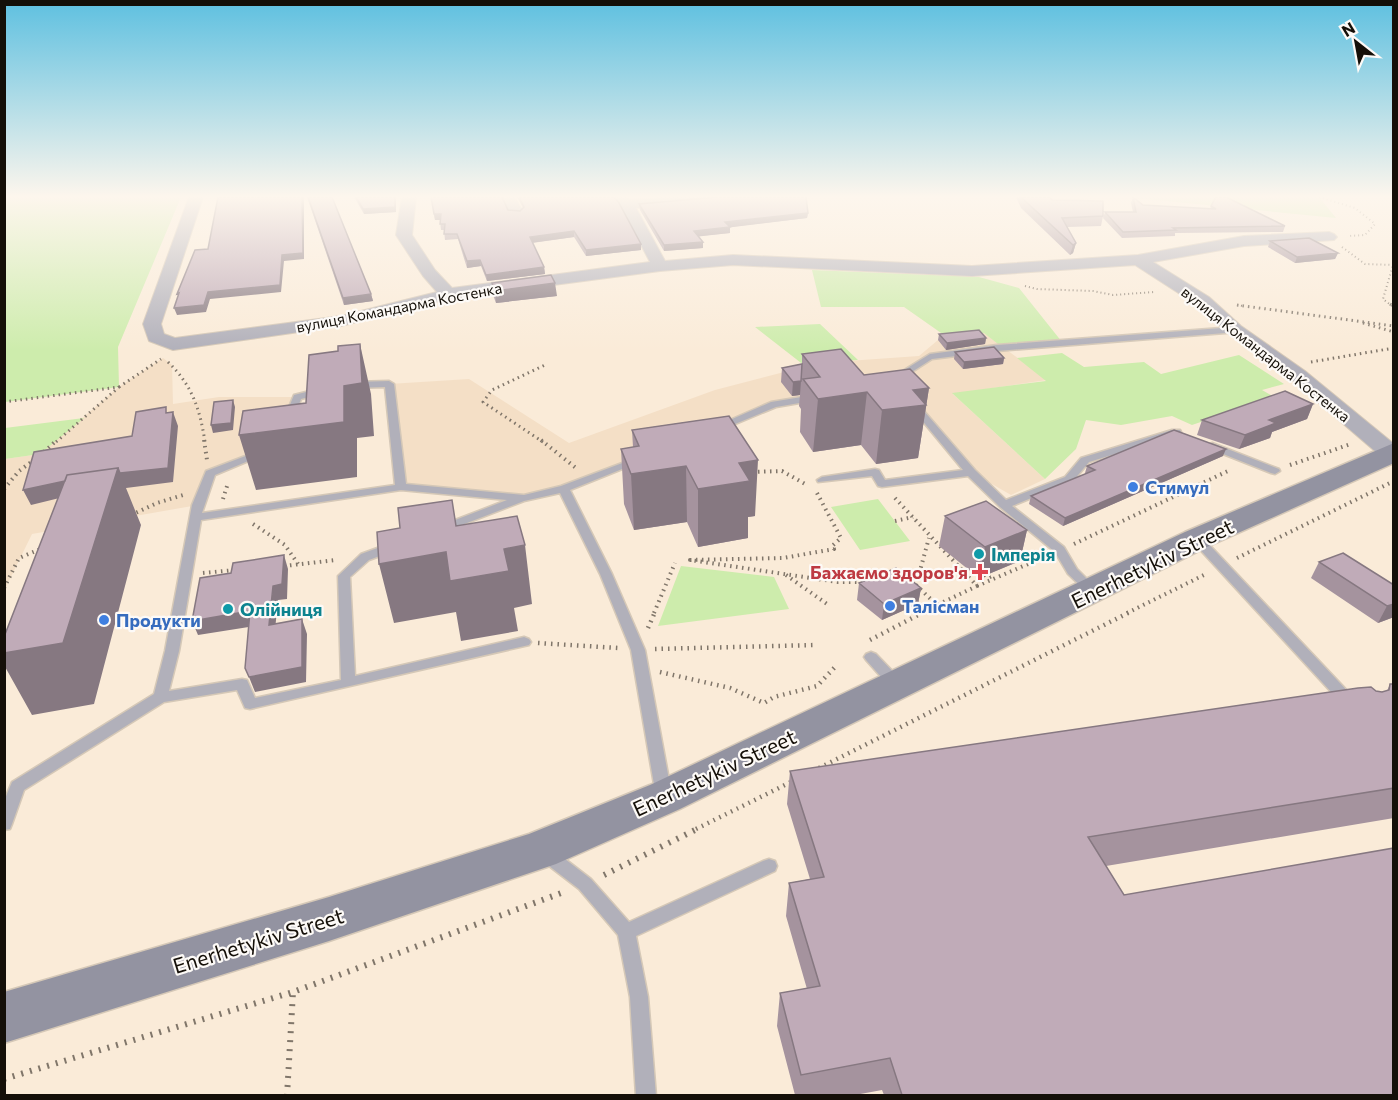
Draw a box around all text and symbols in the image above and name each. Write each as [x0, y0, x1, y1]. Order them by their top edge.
north arrow [1326, 12, 1386, 72]
text: N [1338, 17, 1358, 40]
street label: вулиця Командарма Костенка [295, 278, 503, 336]
street label: вулиця Командарма Костенка [1178, 283, 1354, 425]
place label: Стимул [1145, 476, 1209, 498]
marker: Стимул [1126, 480, 1140, 494]
street label: Enerhetykiv Street [1067, 513, 1237, 613]
place label: Імперія [991, 543, 1055, 565]
marker: Імперія [972, 547, 986, 561]
place label: Бажаємо здоров'я [810, 561, 968, 583]
marker: Бажаємо здоров'я [973, 565, 987, 579]
place label: Талісман [902, 595, 979, 617]
place label: Олійниця [240, 598, 323, 620]
marker: Талісман [883, 599, 897, 613]
marker: Олійниця [221, 602, 235, 616]
place label: Продукти [116, 609, 201, 631]
marker: Продукти [97, 613, 111, 627]
street label: Enerhetykiv Street [628, 723, 800, 821]
street label: Enerhetykiv Street [170, 902, 346, 978]

